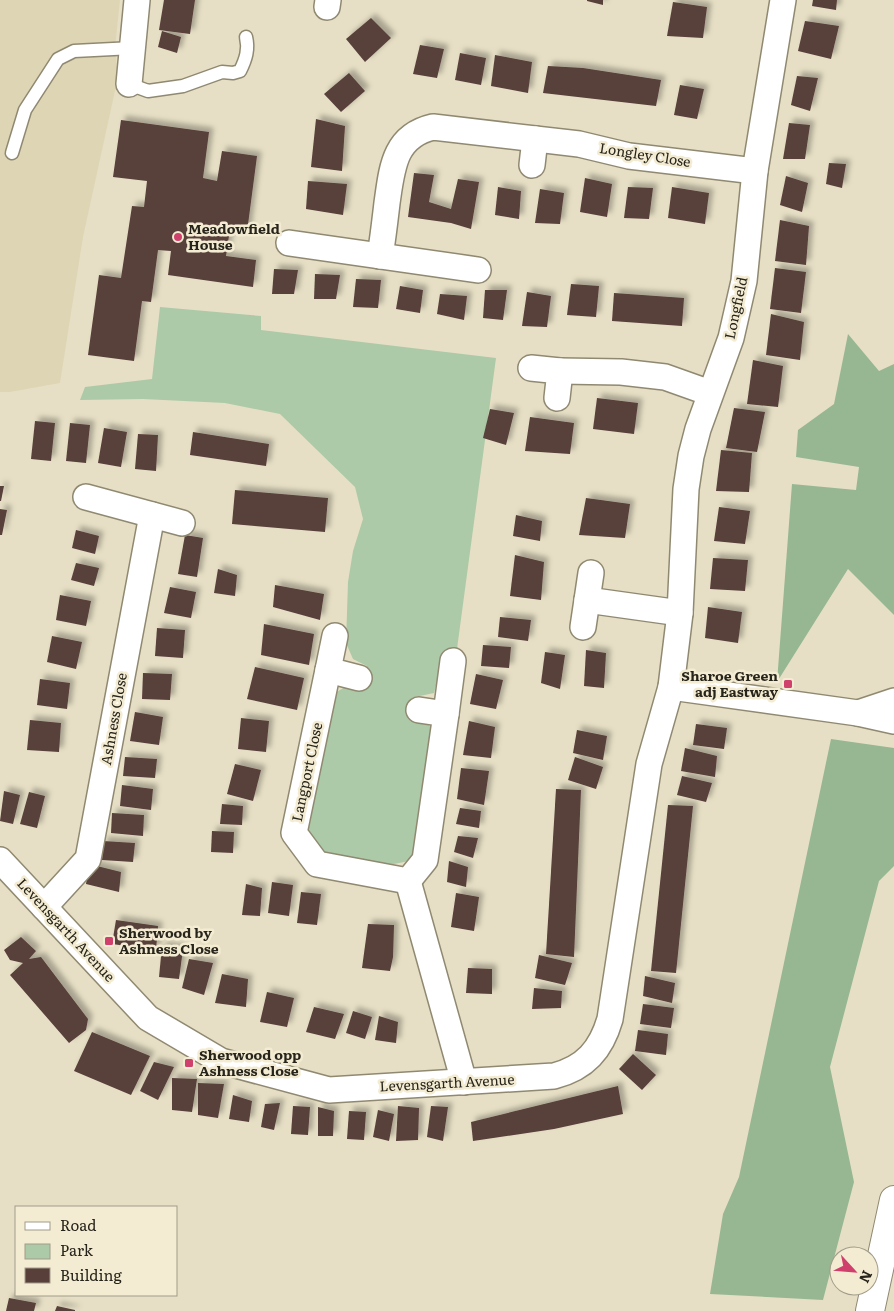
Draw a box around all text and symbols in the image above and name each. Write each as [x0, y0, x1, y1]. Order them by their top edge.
street label: Longley Close [598, 137, 692, 171]
place label: Meadowfield House [188, 218, 280, 254]
marker: Meadowfield House [172, 231, 184, 243]
street label: Longfield [719, 274, 751, 341]
place label: Sharoe Green adj Eastway [681, 665, 778, 701]
street label: Ashness Close [95, 671, 131, 766]
marker: Sharoe Green adj Eastway [782, 678, 794, 690]
street label: Langport Close [286, 720, 326, 823]
street label: Levensgarth Avenue [13, 873, 120, 986]
place label: Sherwood by Ashness Close [119, 922, 219, 958]
marker: Sherwood by Ashness Close [103, 935, 115, 947]
place label: Sherwood opp Ashness Close [199, 1044, 301, 1080]
marker: Sherwood opp Ashness Close [183, 1057, 195, 1069]
street label: Levensgarth Avenue [379, 1068, 515, 1096]
legend [15, 1206, 178, 1296]
text: Road [60, 1213, 96, 1236]
text: Park [60, 1238, 94, 1261]
north arrow [829, 1246, 879, 1296]
text: Building [60, 1263, 122, 1286]
text: N [855, 1267, 878, 1287]

